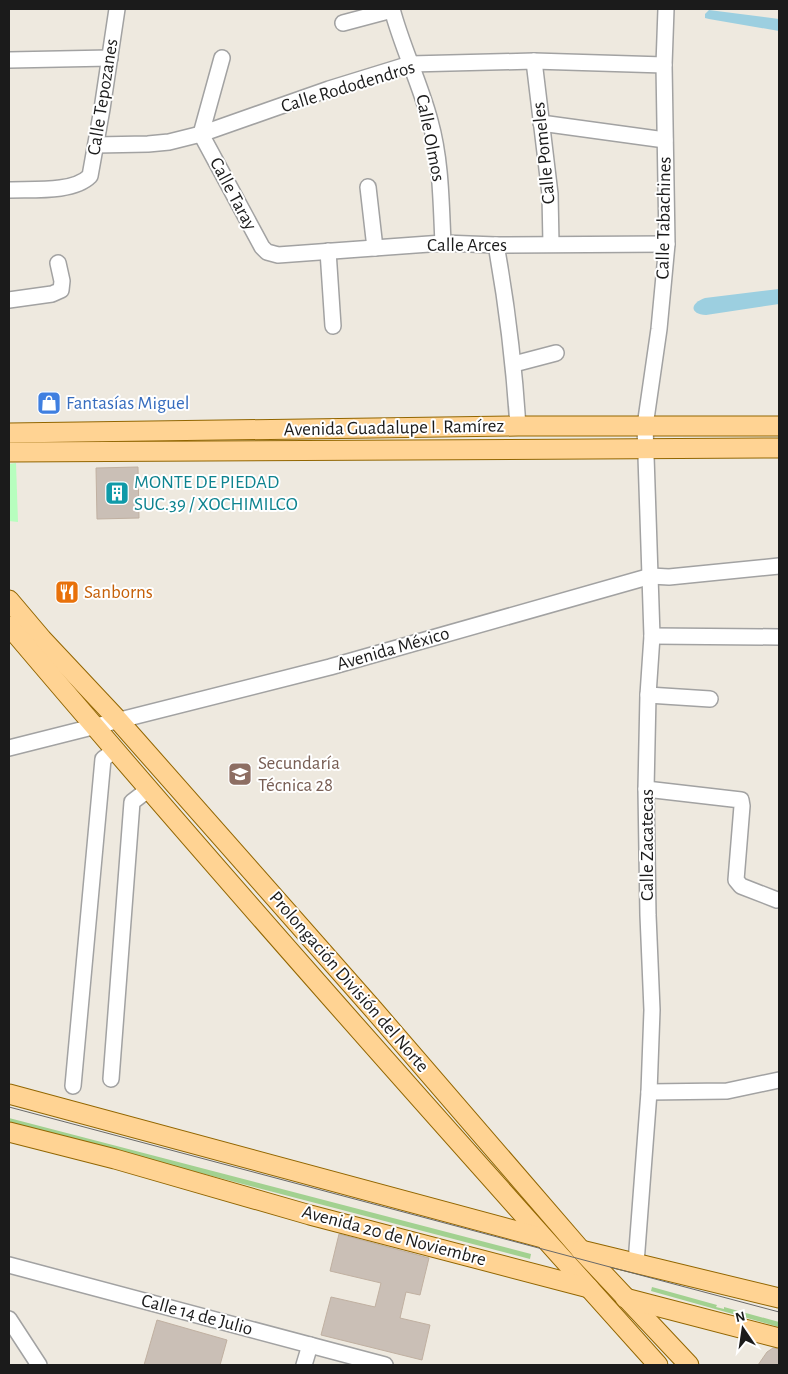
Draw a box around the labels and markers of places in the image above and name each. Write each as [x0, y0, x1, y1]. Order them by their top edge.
shop icon: Fantasías Miguel [36, 390, 62, 416]
place label: Fantasías Miguel [66, 394, 189, 413]
place label: MONTE DE PIEDAD SUC.39 / XOCHIMILCO [134, 473, 298, 514]
building icon: MONTE DE PIEDAD SUC.39 / XOCHIMILCO [104, 480, 130, 506]
restaurant icon: Sanborns [54, 579, 80, 605]
place label: Sanborns [84, 583, 153, 602]
place label: Secundaría Técnica 28 [258, 754, 340, 795]
school or university icon: Secundaría Técnica 28 [227, 761, 253, 787]

